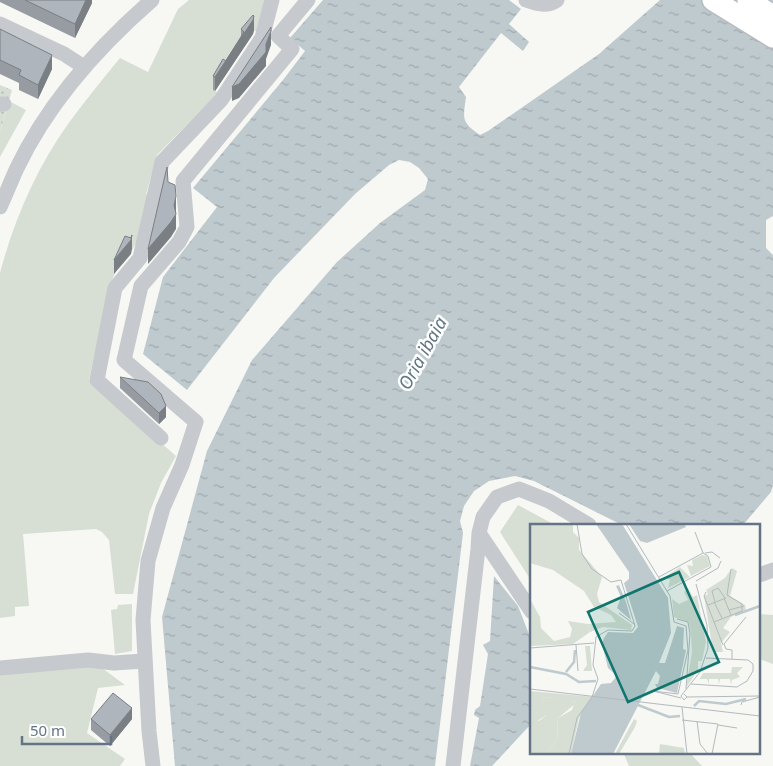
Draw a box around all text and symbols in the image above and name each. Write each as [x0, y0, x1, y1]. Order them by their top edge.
water label: Oria ibaia [392, 312, 452, 394]
inset map [530, 524, 760, 754]
scale bar [22, 714, 111, 746]
text: 50 m [30, 720, 65, 740]

